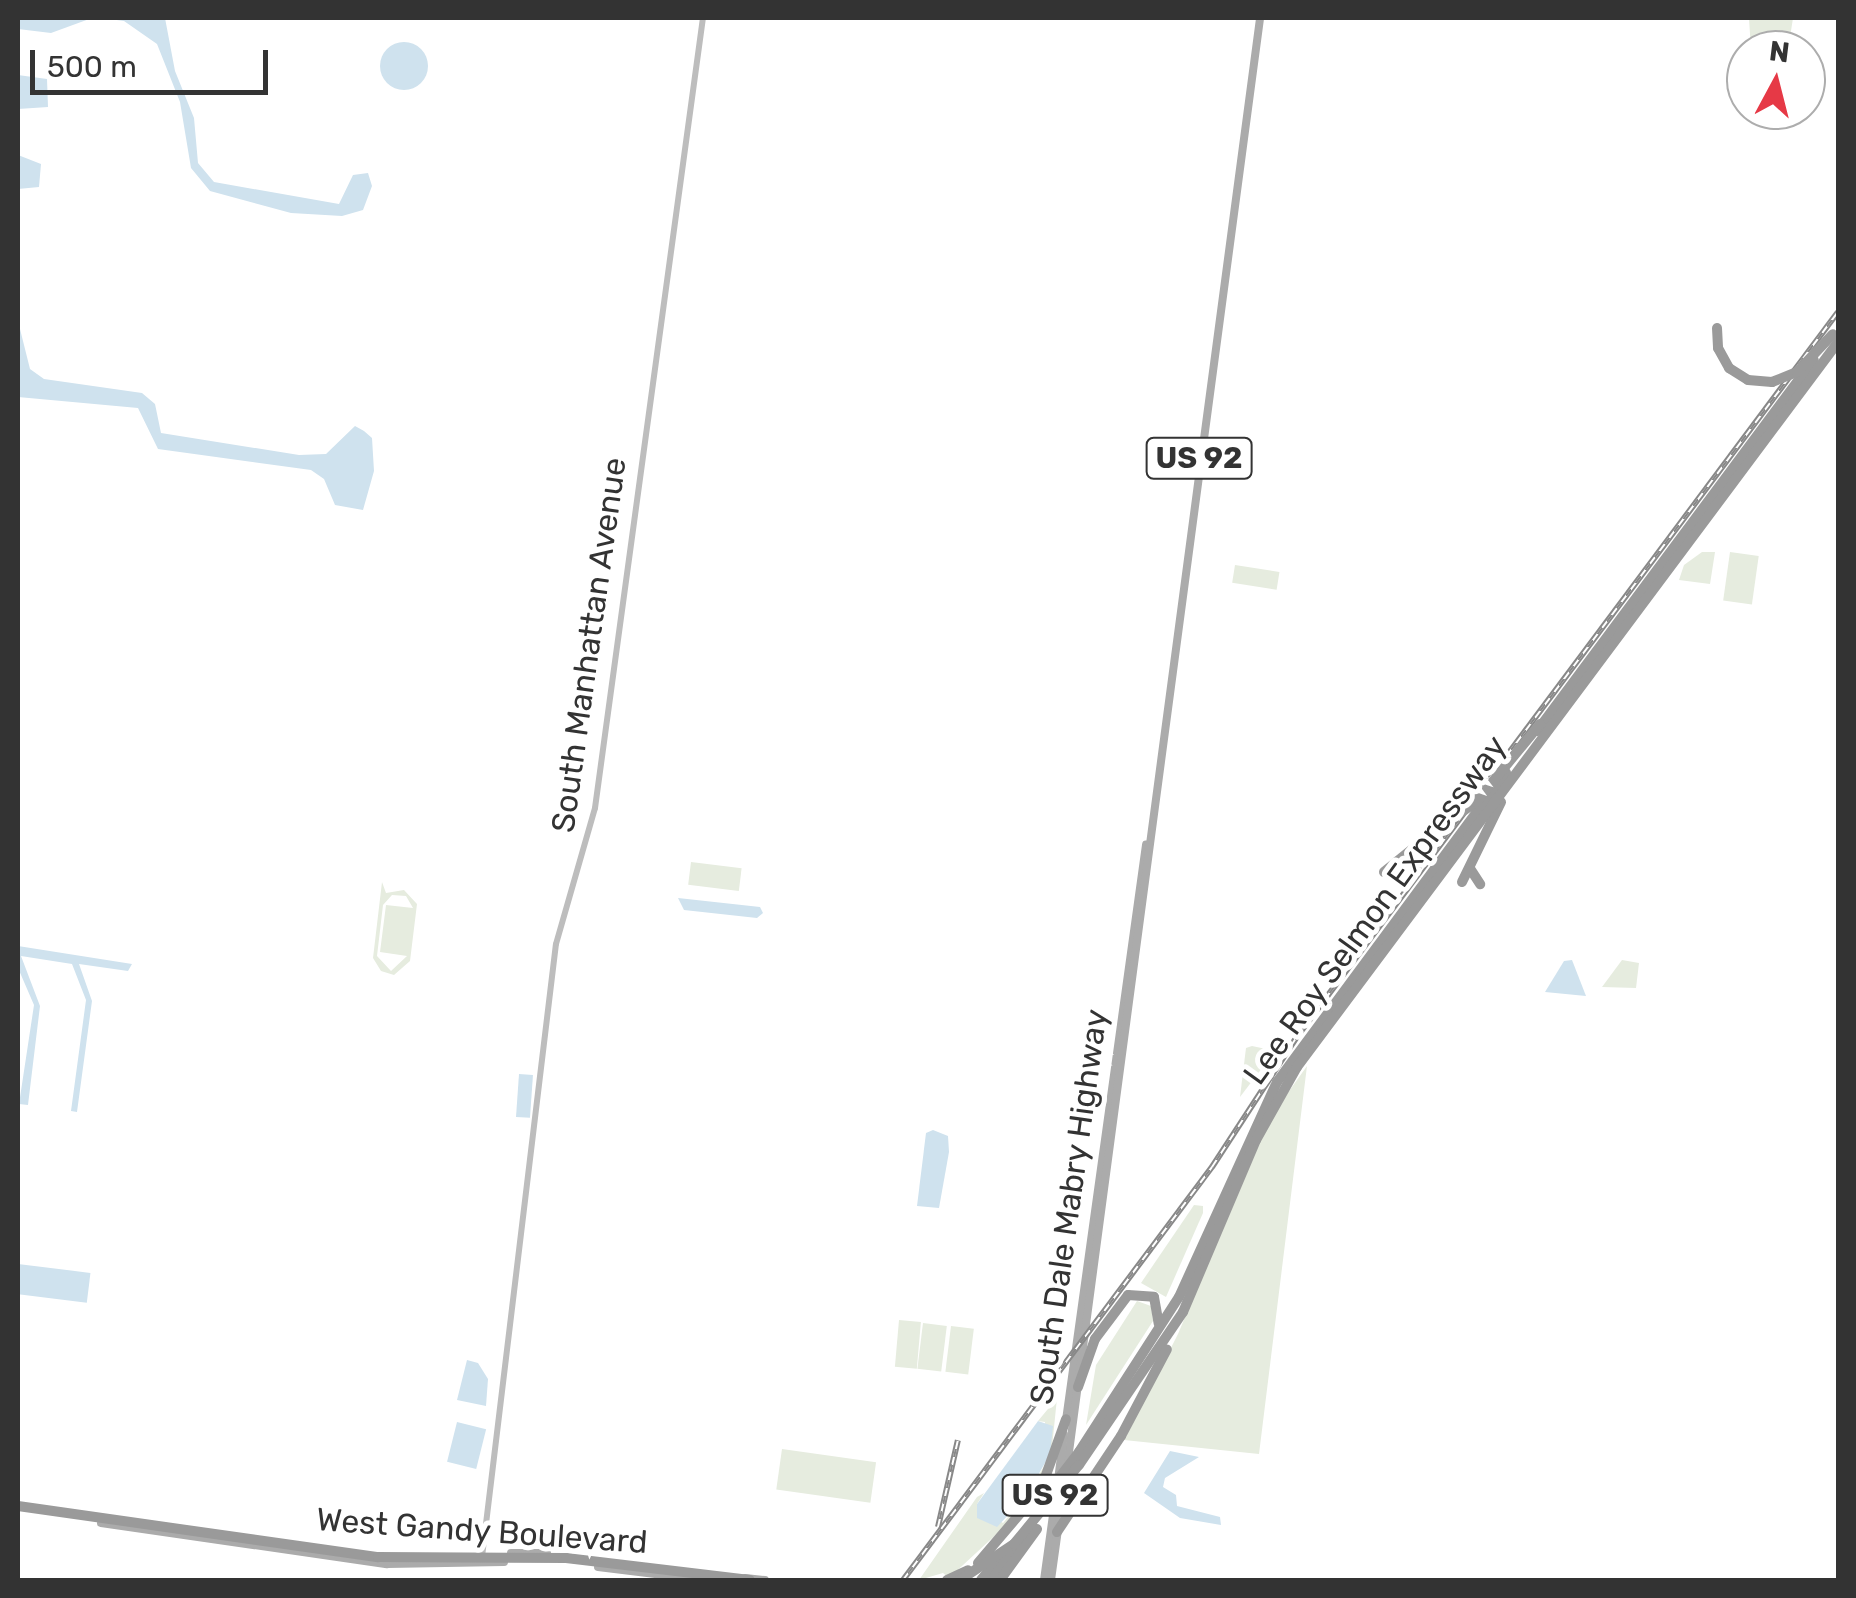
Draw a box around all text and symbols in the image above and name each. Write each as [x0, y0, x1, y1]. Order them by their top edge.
scale bar [35, 30, 272, 92]
north arrow [1726, 30, 1826, 130]
text: N [1767, 34, 1791, 69]
text: 500 m [47, 49, 137, 85]
road number: US 92 [1144, 433, 1254, 483]
street label: South Manhattan Avenue [544, 455, 634, 835]
street label: Lee Roy Selmon Expressway [1235, 728, 1515, 1092]
street label: South Dale Mabry Highway [1022, 1007, 1116, 1407]
road number: US 92 [1000, 1470, 1110, 1520]
street label: West Gandy Boulevard [315, 1500, 649, 1562]

